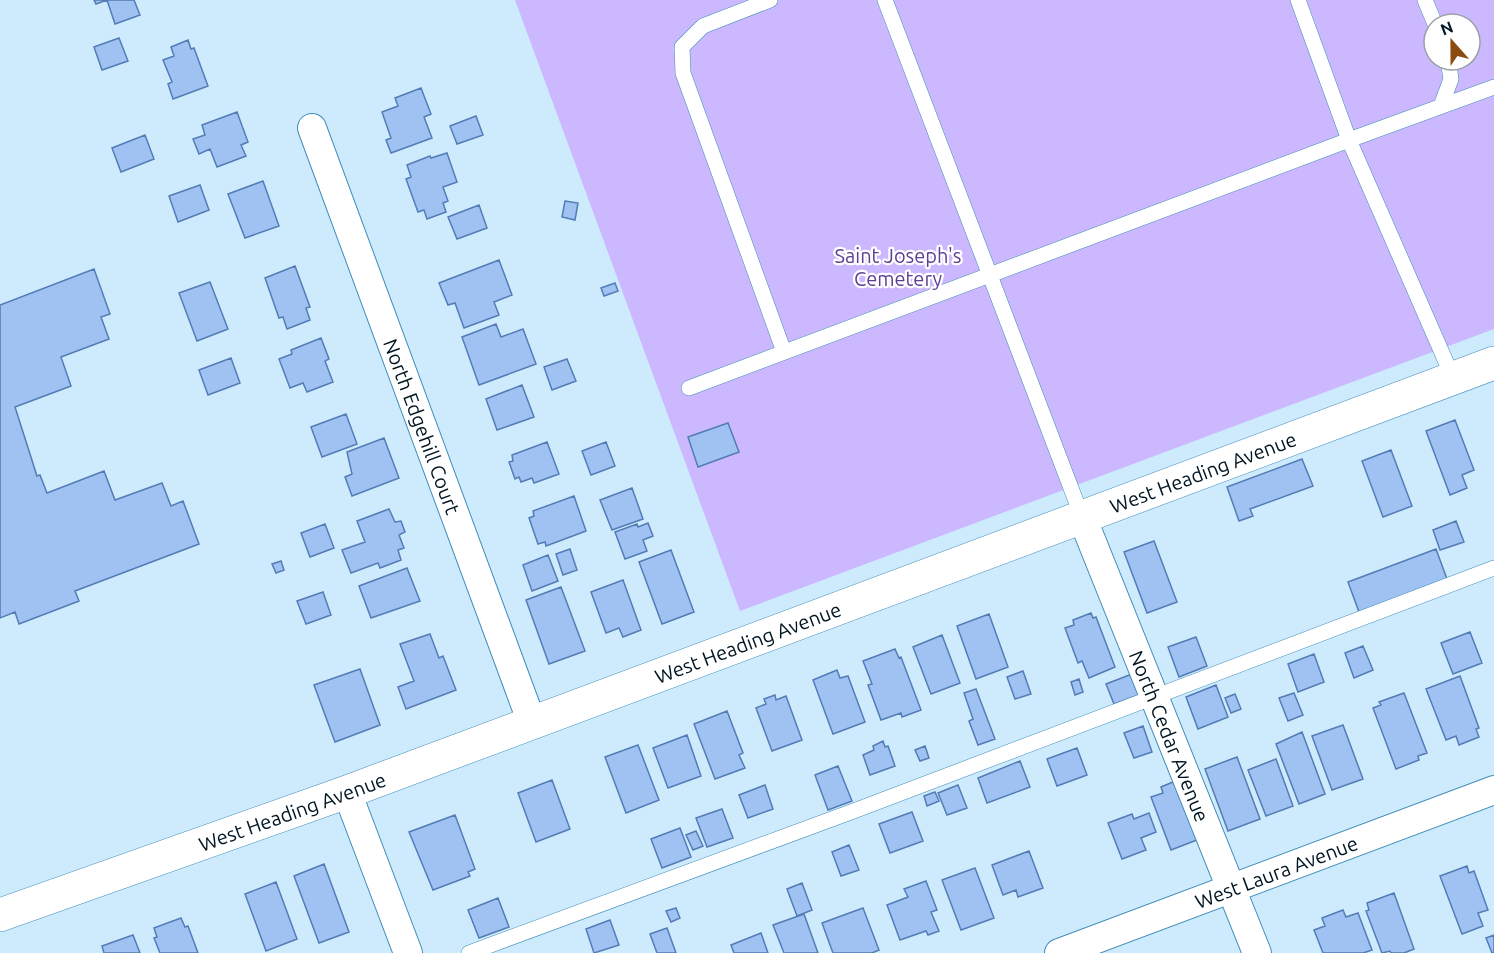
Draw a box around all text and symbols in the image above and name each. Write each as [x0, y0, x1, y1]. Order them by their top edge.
north arrow [1422, 12, 1482, 72]
text: N [1438, 17, 1455, 39]
park label: Saint Joseph's Cemetery [835, 244, 961, 290]
street label: North Edgehill Court [379, 336, 465, 517]
street label: West Heading Avenue [1107, 427, 1299, 517]
street label: West Heading Avenue [651, 597, 844, 687]
street label: North Cedar Avenue [1125, 647, 1215, 825]
street label: West Heading Avenue [195, 767, 389, 855]
street label: West Laura Avenue [1192, 831, 1361, 913]

